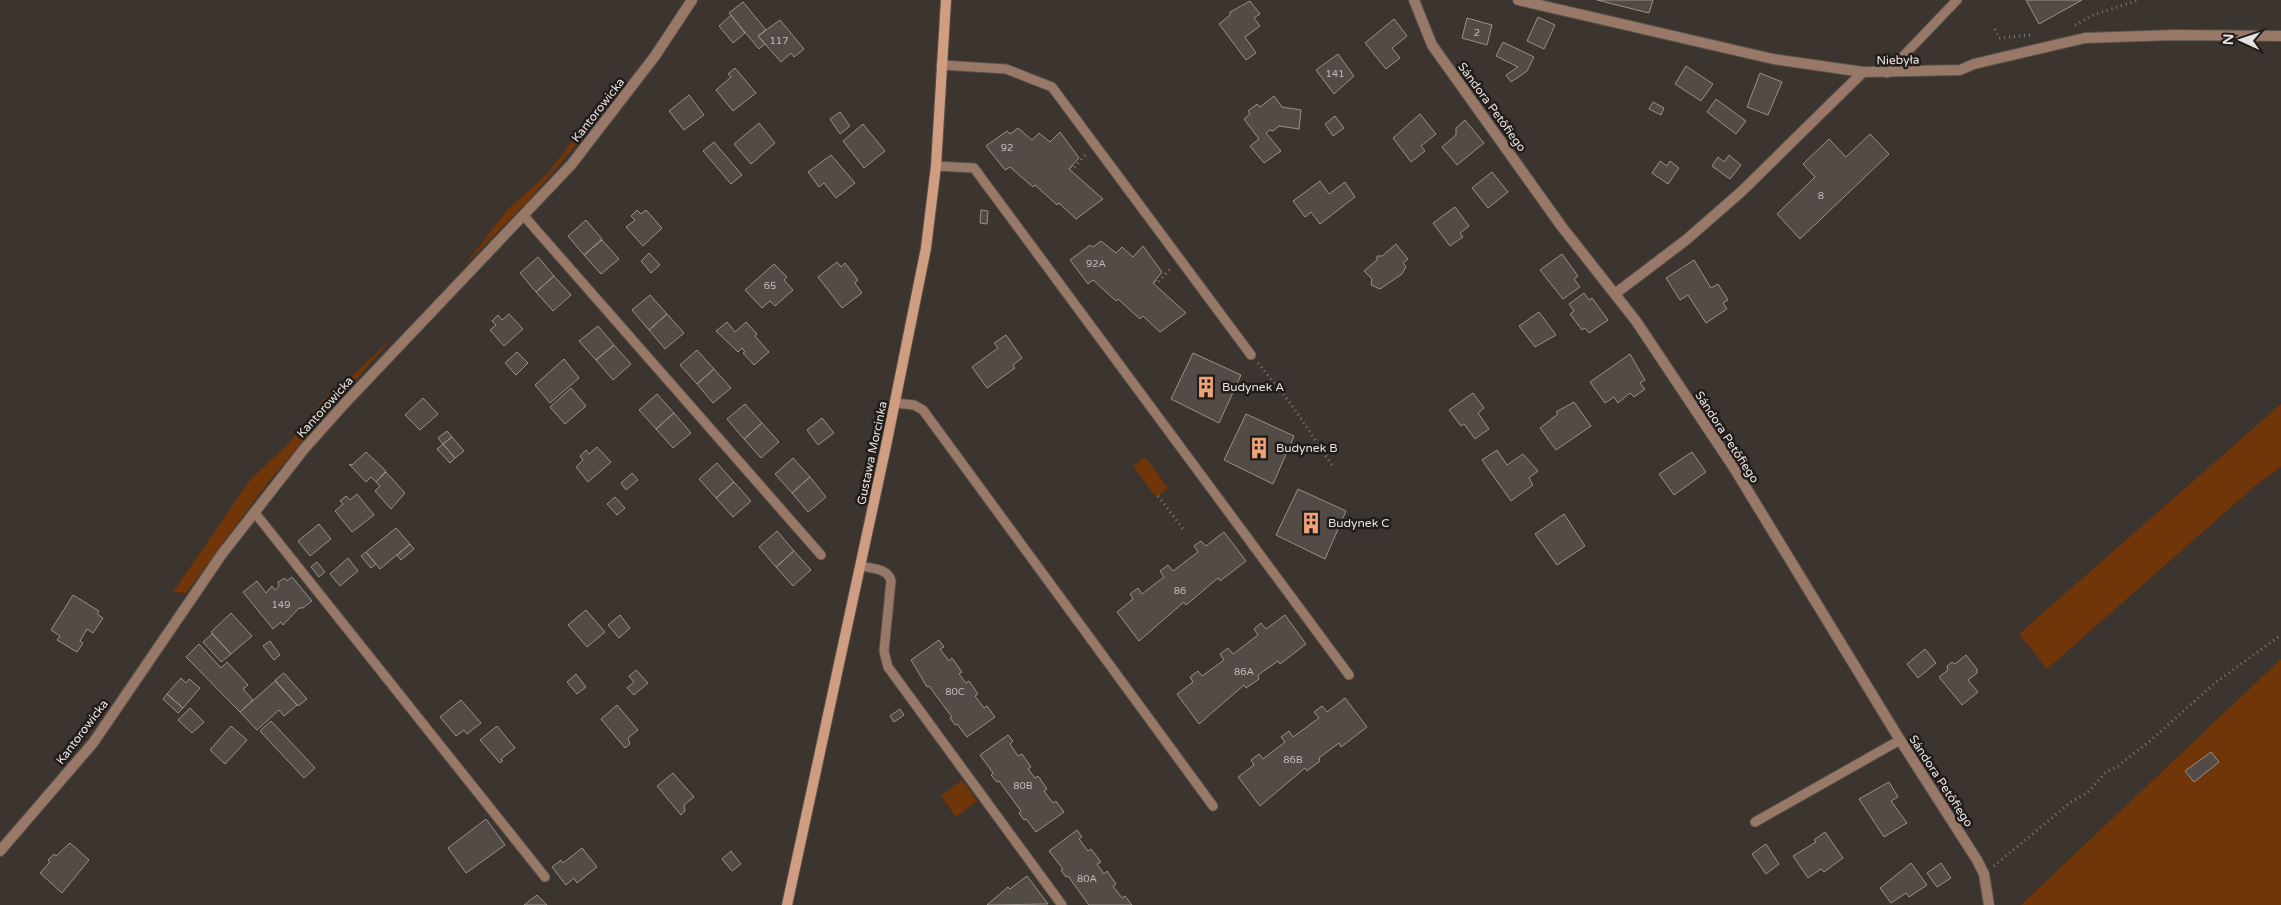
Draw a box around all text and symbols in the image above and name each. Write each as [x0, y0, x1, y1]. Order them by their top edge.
north arrow [2216, 15, 2266, 65]
house number: 2 [1474, 27, 1480, 39]
text: N [2220, 33, 2237, 45]
house number: 117 [770, 35, 788, 47]
street label: Niebyła [1876, 53, 1920, 67]
street label: Sándora Petőfiego [1455, 60, 1529, 154]
house number: 141 [1326, 68, 1344, 80]
street label: Kantorowicka [569, 75, 627, 145]
house number: 92 [1001, 142, 1013, 154]
house number: 8 [1818, 190, 1824, 202]
house number: 92A [1086, 258, 1106, 270]
house number: 65 [764, 280, 776, 292]
street label: Kantorowicka [294, 374, 356, 440]
building icon: Budynek A [1193, 374, 1219, 400]
place label: Budynek A [1222, 380, 1284, 394]
street label: Sándora Petőfiego [1692, 389, 1762, 485]
street label: Gustawa Morcinka [854, 400, 890, 506]
building icon: Budynek B [1246, 435, 1272, 461]
place label: Budynek B [1276, 441, 1338, 455]
building icon: Budynek C [1298, 510, 1324, 536]
place label: Budynek C [1328, 516, 1390, 530]
house number: 86 [1174, 585, 1186, 597]
house number: 149 [272, 599, 290, 611]
house number: 86A [1234, 666, 1254, 678]
house number: 80C [945, 686, 965, 698]
street label: Kantorowicka [53, 697, 111, 767]
street label: Sándora Petőfiego [1906, 733, 1976, 829]
house number: 86B [1283, 754, 1303, 766]
house number: 80B [1013, 780, 1033, 792]
house number: 80A [1077, 873, 1097, 885]

